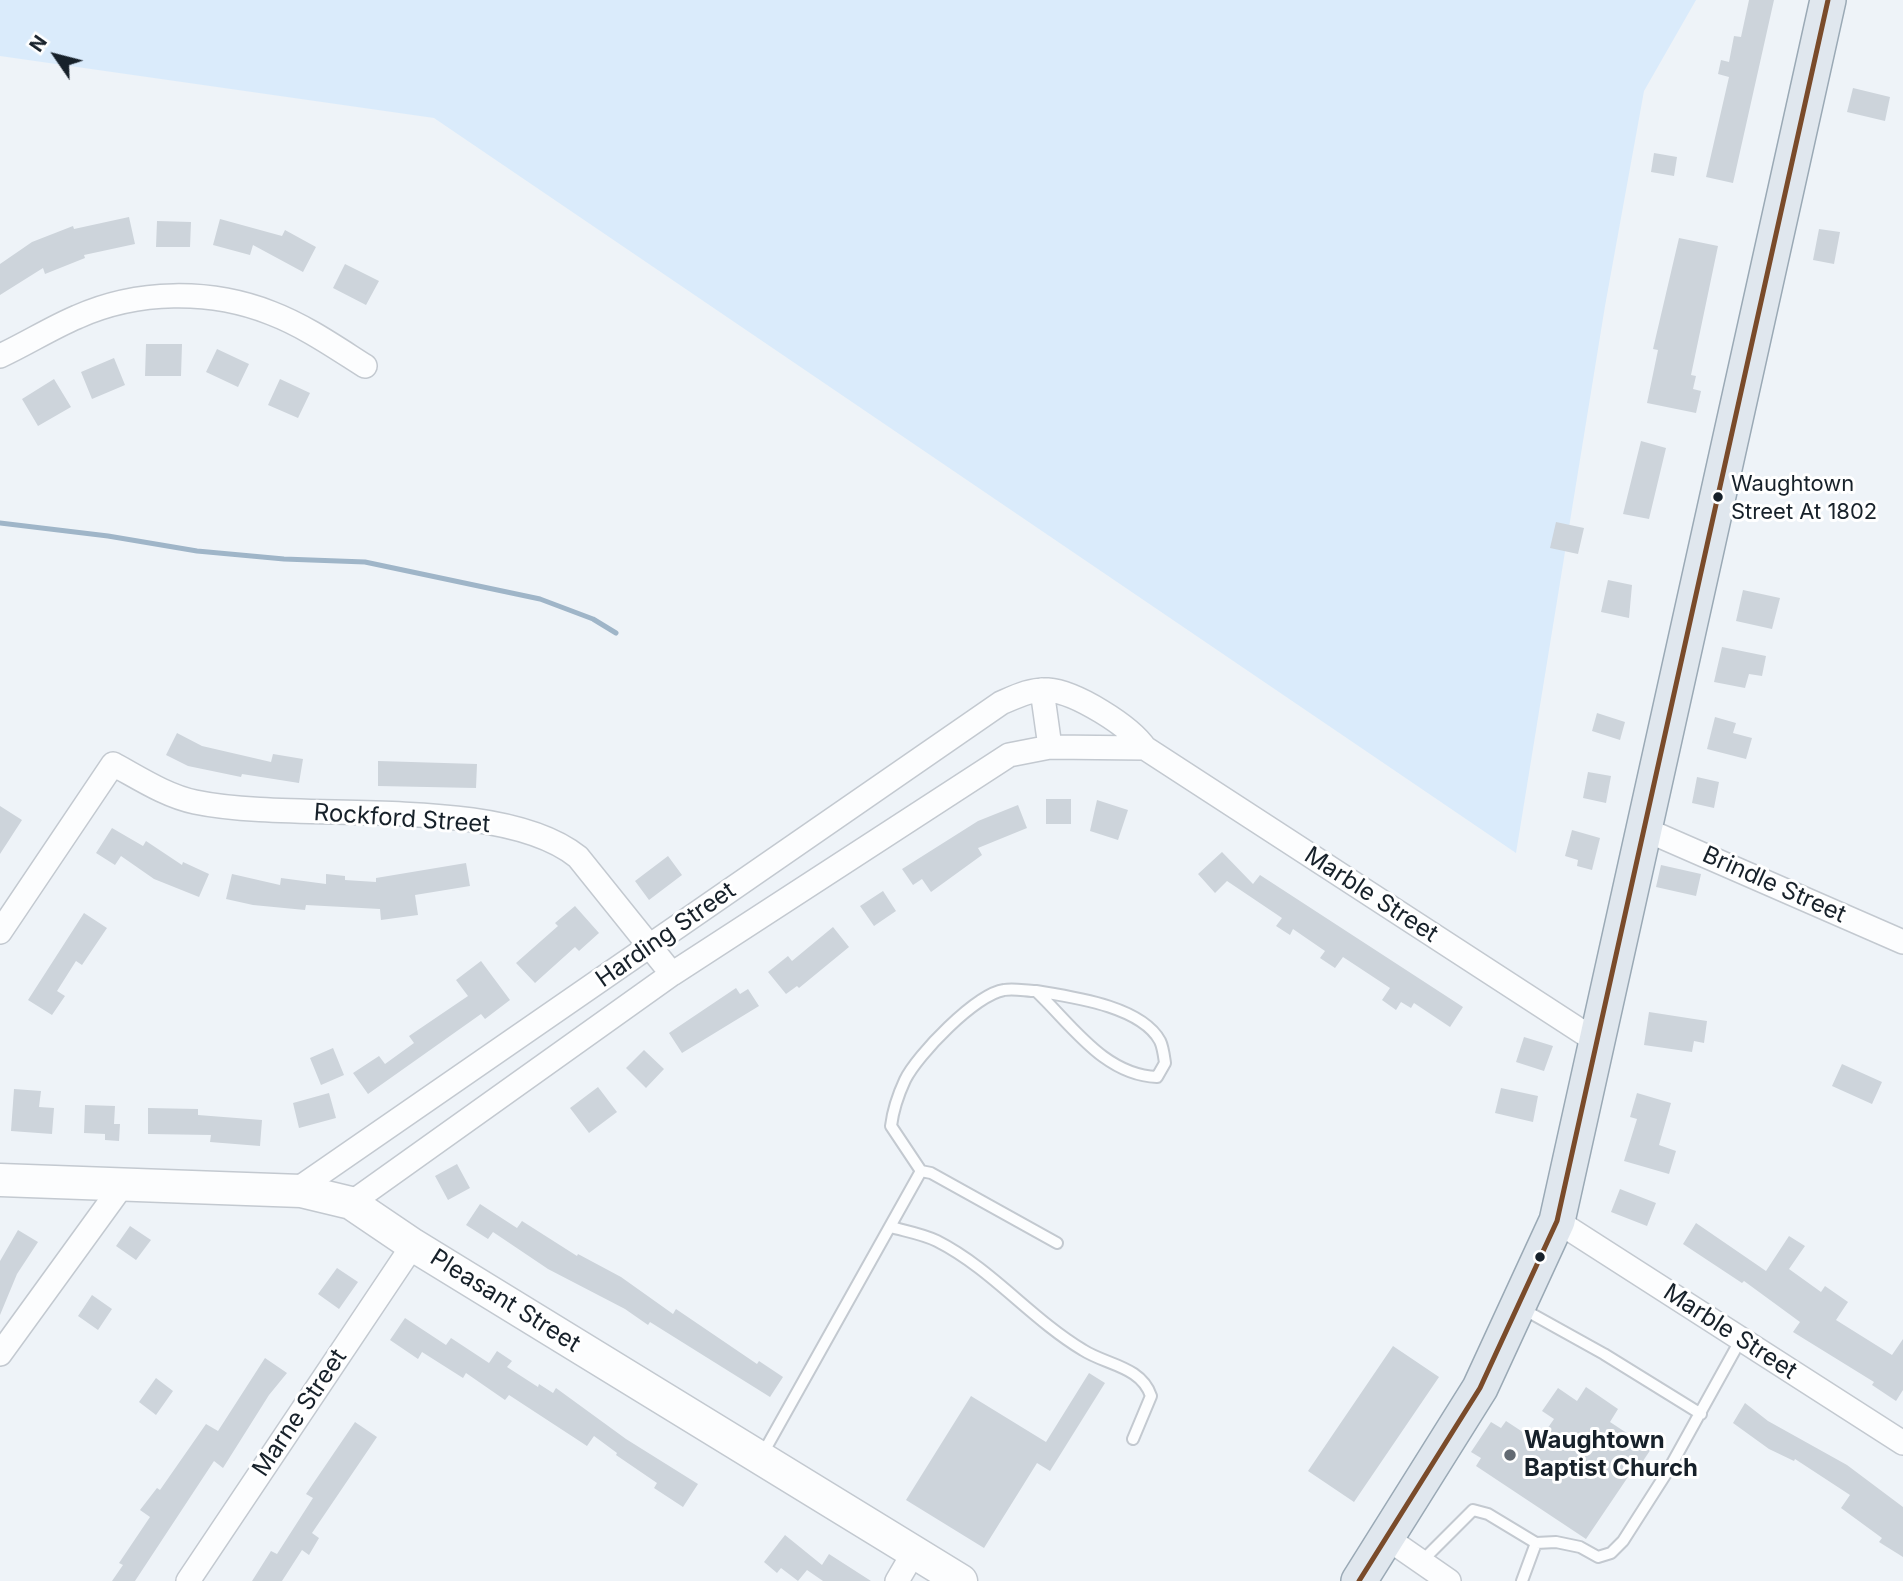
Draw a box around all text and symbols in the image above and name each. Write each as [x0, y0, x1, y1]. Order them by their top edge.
north arrow [21, 21, 91, 91]
text: N [25, 31, 52, 56]
place label: Waughtown Street At 1802 [1731, 471, 1877, 522]
marker: Waughtown Street At 1802 [1711, 490, 1725, 504]
street label: Rockford Street [313, 798, 491, 840]
street label: Marble Street [1299, 841, 1443, 949]
street label: Brindle Street [1698, 841, 1850, 929]
street label: Harding Street [591, 876, 741, 994]
street label: Pleasant Street [425, 1243, 585, 1359]
unlabelled marker [1533, 1250, 1547, 1264]
street label: Marble Street [1658, 1278, 1802, 1386]
street label: Marne Street [247, 1344, 353, 1482]
place label: Waughtown Baptist Church [1524, 1427, 1698, 1483]
marker: Waughtown Baptist Church [1502, 1447, 1518, 1463]

